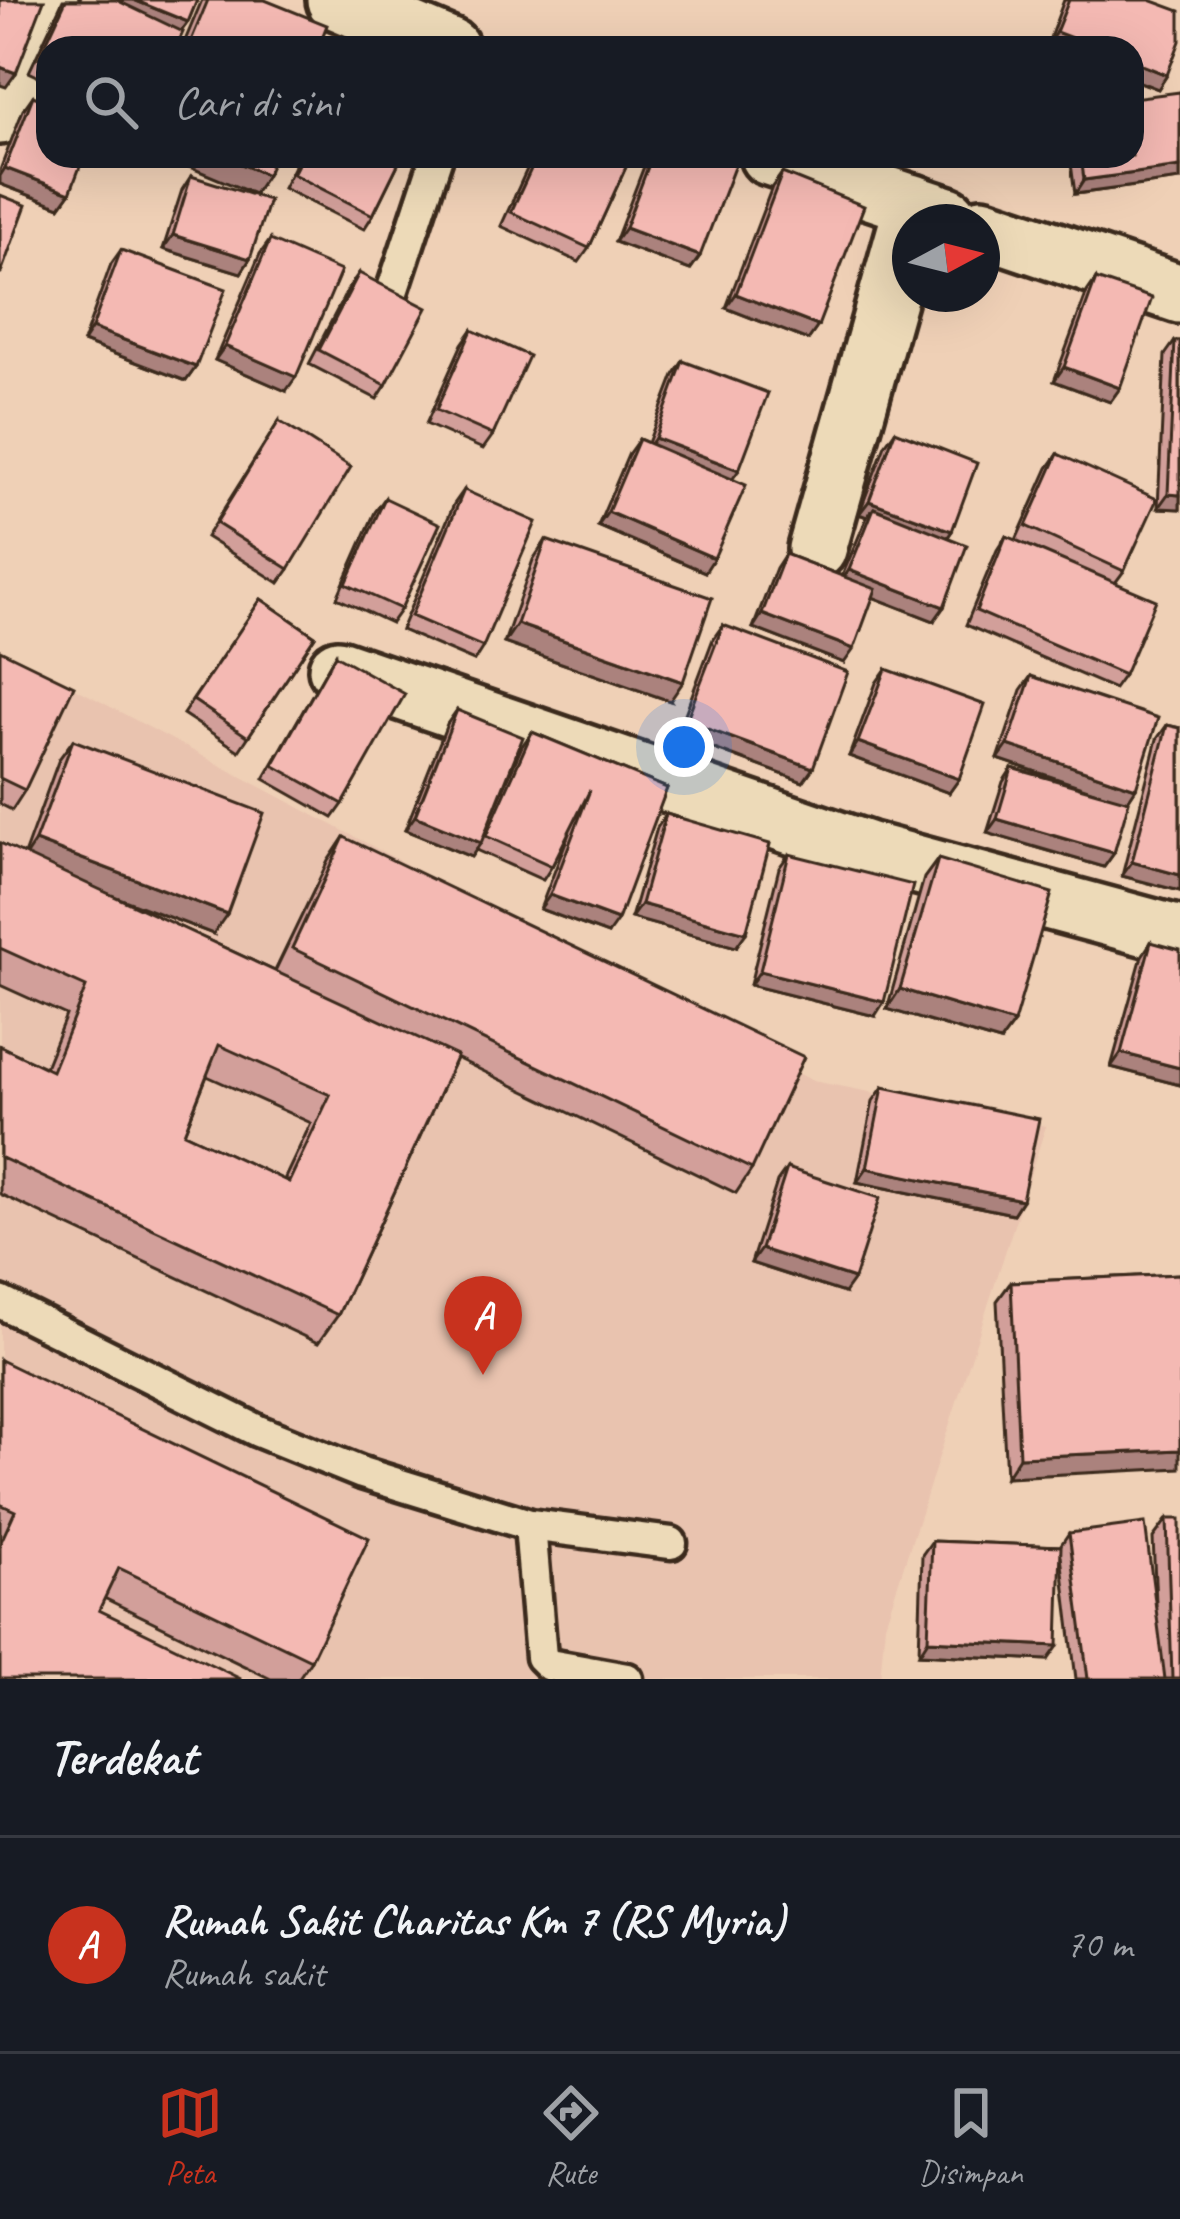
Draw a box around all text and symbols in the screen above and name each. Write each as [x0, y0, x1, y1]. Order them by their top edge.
search box [36, 36, 1144, 168]
icon: search [78, 69, 144, 135]
text: Cari di sini [174, 74, 340, 131]
north arrow [892, 204, 1000, 312]
your location [654, 717, 714, 777]
pin: A [444, 1276, 522, 1375]
text: Terdekat [48, 1725, 197, 1789]
text: Rumah Sakit Charitas Km 7 (RS Myria) [162, 1892, 785, 1949]
text: A [77, 1920, 97, 1969]
text: 70 m [1066, 1920, 1132, 1969]
text: Rumah sakit [162, 1949, 325, 1998]
tab: Peta [157, 2080, 223, 2194]
tab: Rute [538, 2080, 604, 2194]
tab: Disimpan [918, 2080, 1023, 2194]

